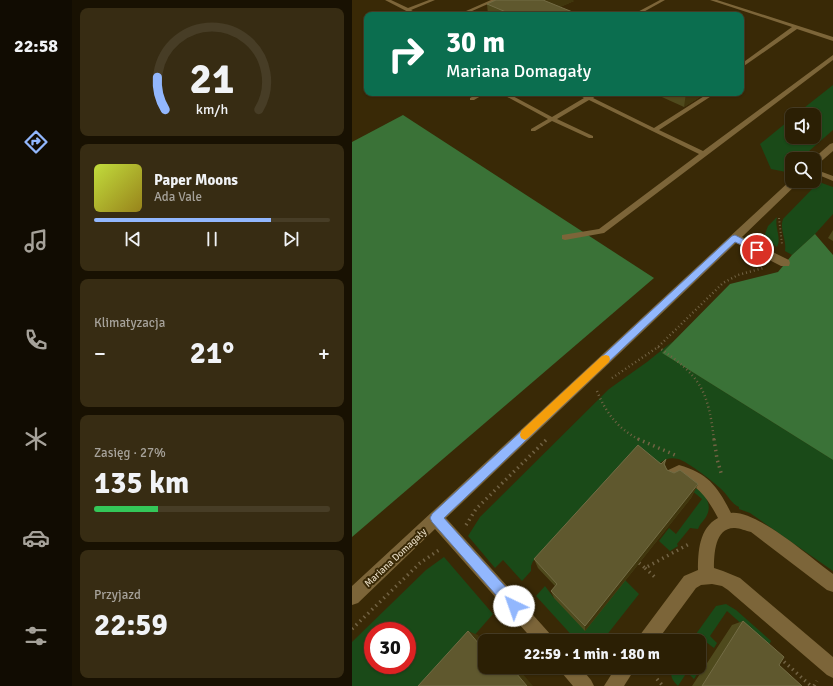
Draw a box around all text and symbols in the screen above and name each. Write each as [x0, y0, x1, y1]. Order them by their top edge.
text: 30 m [446, 26, 505, 60]
icon: right [380, 28, 432, 80]
text: 22:58 [14, 35, 58, 57]
text: 21 [190, 54, 234, 105]
text: Mariana Domagały [446, 60, 591, 82]
text: km/h [196, 100, 228, 117]
map controls [785, 108, 821, 188]
button: sound [785, 108, 821, 144]
icon: directions [22, 128, 50, 156]
button: search [785, 152, 821, 188]
text: Paper Moons [154, 171, 238, 189]
text: Ada Vale [154, 189, 202, 205]
icon: music [22, 227, 50, 255]
icon: previous [122, 228, 144, 250]
icon: pause [201, 228, 223, 250]
icon: next [280, 228, 302, 250]
pin [740, 233, 774, 267]
icon: arrive [746, 239, 768, 261]
text: Klimatyzacja [94, 315, 165, 331]
icon: phone [22, 326, 50, 354]
text: 21° [190, 335, 234, 372]
text: − [94, 340, 106, 367]
text: + [318, 340, 330, 367]
icon: climate [22, 425, 50, 453]
text: Zasięg · 27% [94, 445, 166, 461]
text: 135 km [94, 465, 189, 502]
icon: car [22, 524, 50, 552]
street label: Mariana Domagały [362, 526, 430, 590]
position arrow [493, 585, 535, 627]
text: Przyjazd [94, 587, 141, 603]
text: 22:59 [94, 607, 168, 644]
icon: filters [22, 622, 50, 650]
speed limit sign: 30 [364, 622, 416, 674]
text: 22:59 · 1 min · 180 m [524, 645, 660, 663]

